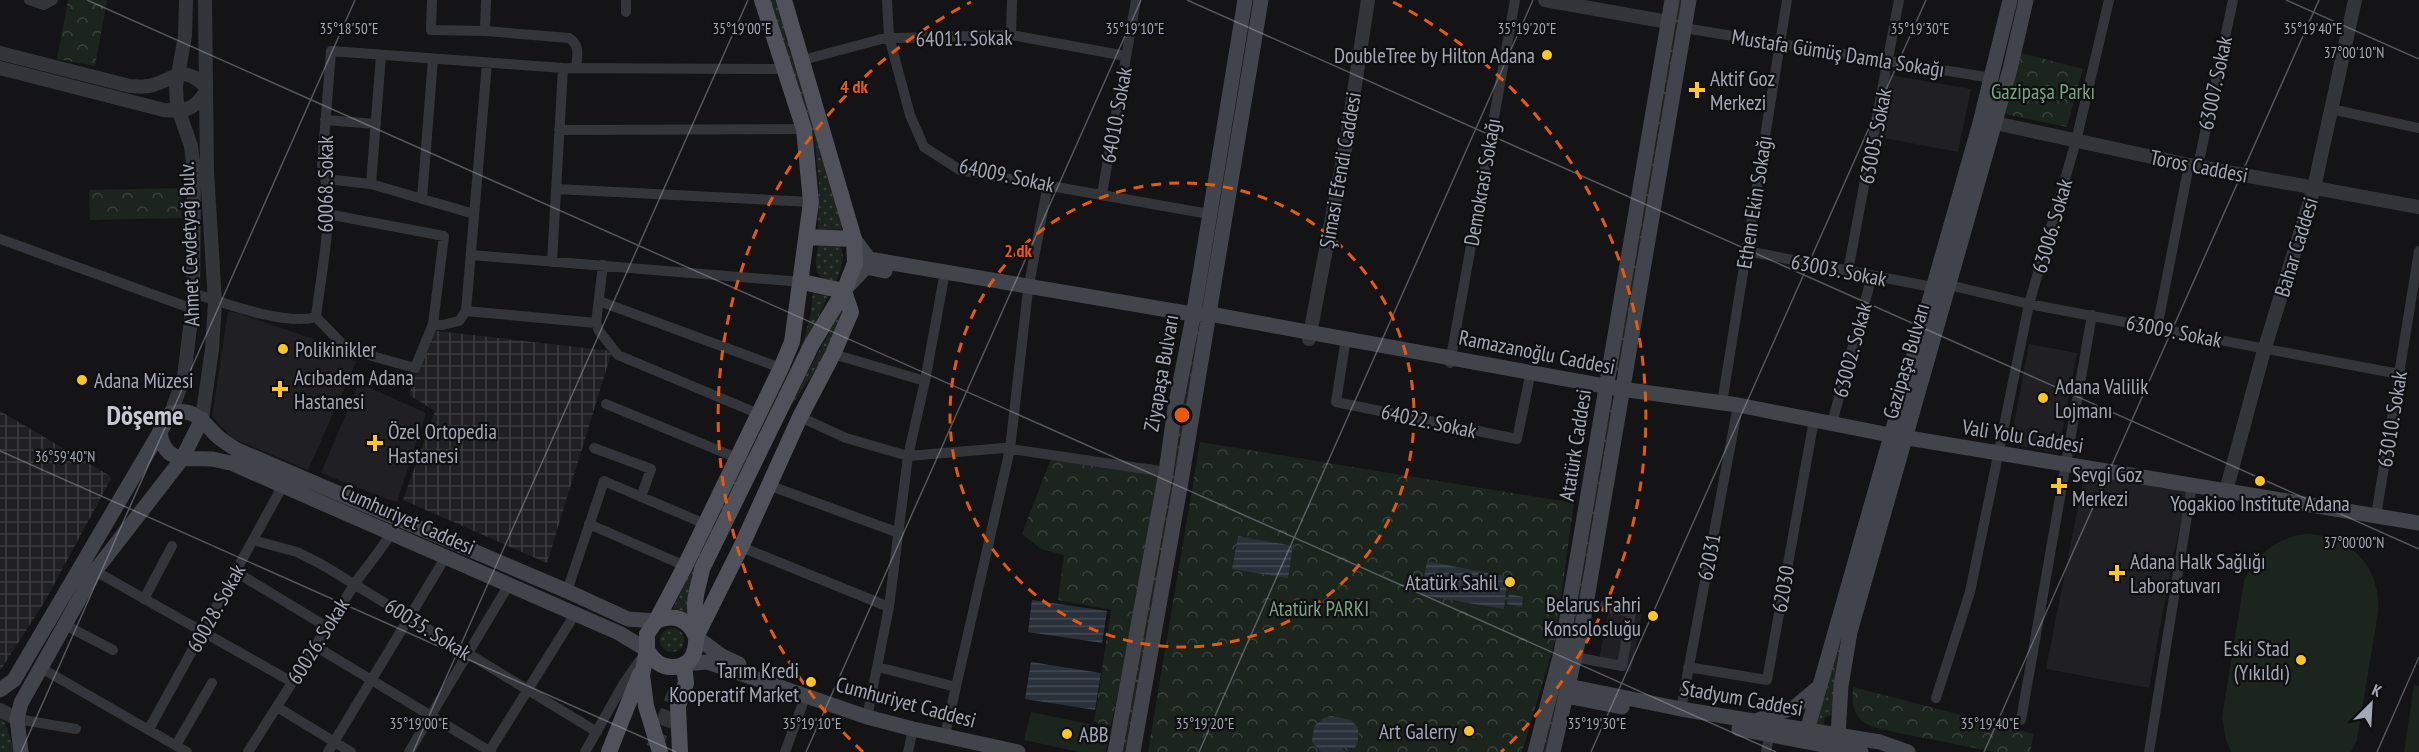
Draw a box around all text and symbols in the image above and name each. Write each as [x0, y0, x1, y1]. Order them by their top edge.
text: 35°18'50"E [319, 19, 379, 38]
text: 35°19'00"E [712, 19, 772, 38]
text: 35°19'10"E [1105, 19, 1165, 38]
text: 35°19'20"E [1497, 19, 1557, 38]
text: 35°19'30"E [1890, 19, 1950, 38]
text: 35°19'40"E [2283, 19, 2343, 38]
street label: Mustafa Gümüş Damla Sokağı [1730, 23, 1946, 83]
street label: 64011. Sokak [915, 24, 1013, 52]
street label: 63007. Sokak [2192, 34, 2238, 132]
place label: DoubleTree by Hilton Adana [1334, 42, 1535, 69]
text: 37°00'10"N [2324, 43, 2384, 62]
marker: DoubleTree by Hilton Adana [1540, 48, 1554, 62]
street label: 64010. Sokak [1094, 65, 1138, 165]
place label: Aktif Goz Merkezi [1710, 65, 1775, 116]
text: 4 dk [840, 75, 868, 98]
park label: Gazipaşa Parkı [1991, 78, 2095, 105]
marker: Aktif Goz Merkezi [1688, 81, 1706, 99]
street label: 63005. Sokak [1853, 86, 1897, 186]
street label: Şimasi Efendi Caddesi [1313, 90, 1367, 250]
street label: Demokrasi Sokağı [1457, 116, 1507, 248]
street label: Ethem Ekin Sokağı [1730, 133, 1778, 271]
street label: 60068. Sokak [312, 136, 339, 232]
street label: Toros Caddesi [2148, 143, 2250, 189]
street label: 64009. Sokak [957, 152, 1057, 198]
street label: Ahmet Cevdetyağ Bulv. [173, 161, 205, 327]
street label: 63006. Sokak [2026, 176, 2078, 276]
street label: Bahar Caddesi [2268, 194, 2324, 300]
text: 2 dk [1004, 239, 1032, 262]
street label: 63003. Sokak [1789, 248, 1889, 292]
street label: 63002. Sokak [1826, 300, 1878, 400]
street label: Gazipaşa Bulvarı [1877, 300, 1935, 422]
street label: 63009. Sokak [2124, 309, 2224, 353]
street label: Ziyapaşa Bulvarı [1137, 312, 1185, 434]
street label: Ramazanoğlu Caddesi [1457, 324, 1617, 380]
place label: Polikinikler [295, 336, 377, 363]
marker: Polikinikler [276, 342, 290, 356]
place label: Acıbadem Adana Hastanesi [294, 364, 414, 415]
place label: Adana Müzesi [94, 367, 194, 394]
street label: 63010. Sokak [2371, 369, 2413, 469]
marker: Adana Müzesi [75, 373, 89, 387]
place label: Adana Valilik Lojmanı [2055, 373, 2148, 424]
marker: Acıbadem Adana Hastanesi [271, 380, 289, 398]
street label: Atatürk Caddesi [1553, 387, 1597, 503]
marker: Adana Valilik Lojmanı [2036, 391, 2050, 405]
district label: Döşeme [107, 398, 183, 432]
street label: 64022. Sokak [1379, 398, 1479, 444]
centre of rings [1172, 405, 1192, 425]
street label: Vali Yolu Caddesi [1959, 413, 2086, 459]
place label: Özel Ortopedia Hastanesi [388, 418, 497, 469]
marker: Özel Ortopedia Hastanesi [366, 434, 384, 452]
text: 36°59'40"N [35, 447, 95, 466]
place label: Sevgi Goz Merkezi [2072, 461, 2142, 512]
marker: Yogakioo Institute Adana [2253, 474, 2267, 488]
street label: Cumhuriyet Caddesi [337, 477, 479, 561]
marker: Sevgi Goz Merkezi [2050, 477, 2068, 495]
place label: Yogakioo Institute Adana [2170, 490, 2350, 517]
street label: 62031 [1691, 531, 1727, 583]
text: 37°00'00"N [2324, 533, 2384, 552]
place label: Adana Halk Sağlığı Laboratuvarı [2130, 548, 2266, 599]
street label: 60028. Sokak [181, 559, 251, 657]
street label: 62030 [1766, 563, 1800, 615]
marker: Adana Halk Sağlığı Laboratuvarı [2108, 564, 2126, 582]
place label: Atatürk Sahil [1405, 569, 1498, 596]
marker: Atatürk Sahil [1503, 575, 1517, 589]
place label: Belarus Fahri Konsolosluğu [1544, 591, 1641, 642]
street label: 60035. Sokak [380, 592, 476, 666]
street label: 60026. Sokak [281, 593, 355, 689]
park label: Atatürk PARKI [1269, 595, 1369, 622]
marker: Belarus Fahri Konsolosluğu [1646, 609, 1660, 623]
place label: Eski Stad (Yıkıldı) [2223, 635, 2289, 686]
marker: Eski Stad (Yıkıldı) [2294, 653, 2308, 667]
place label: Tarım Kredi Kooperatif Market [669, 657, 799, 708]
street label: Cumhuriyet Caddesi [833, 670, 979, 734]
street label: Stadyum Caddesi [1679, 674, 1805, 722]
north arrow [2341, 674, 2401, 734]
marker: Tarım Kredi Kooperatif Market [804, 675, 818, 689]
text: K [2369, 679, 2386, 701]
text: 35°19'00"E [389, 714, 449, 733]
text: 35°19'10"E [782, 714, 842, 733]
text: 35°19'20"E [1175, 714, 1235, 733]
text: 35°19'30"E [1567, 714, 1627, 733]
text: 35°19'40"E [1960, 714, 2020, 733]
place label: Art Galerry [1379, 718, 1457, 745]
place label: ABB [1079, 721, 1109, 748]
marker: Art Galerry [1462, 724, 1476, 738]
marker: ABB [1060, 727, 1074, 741]

